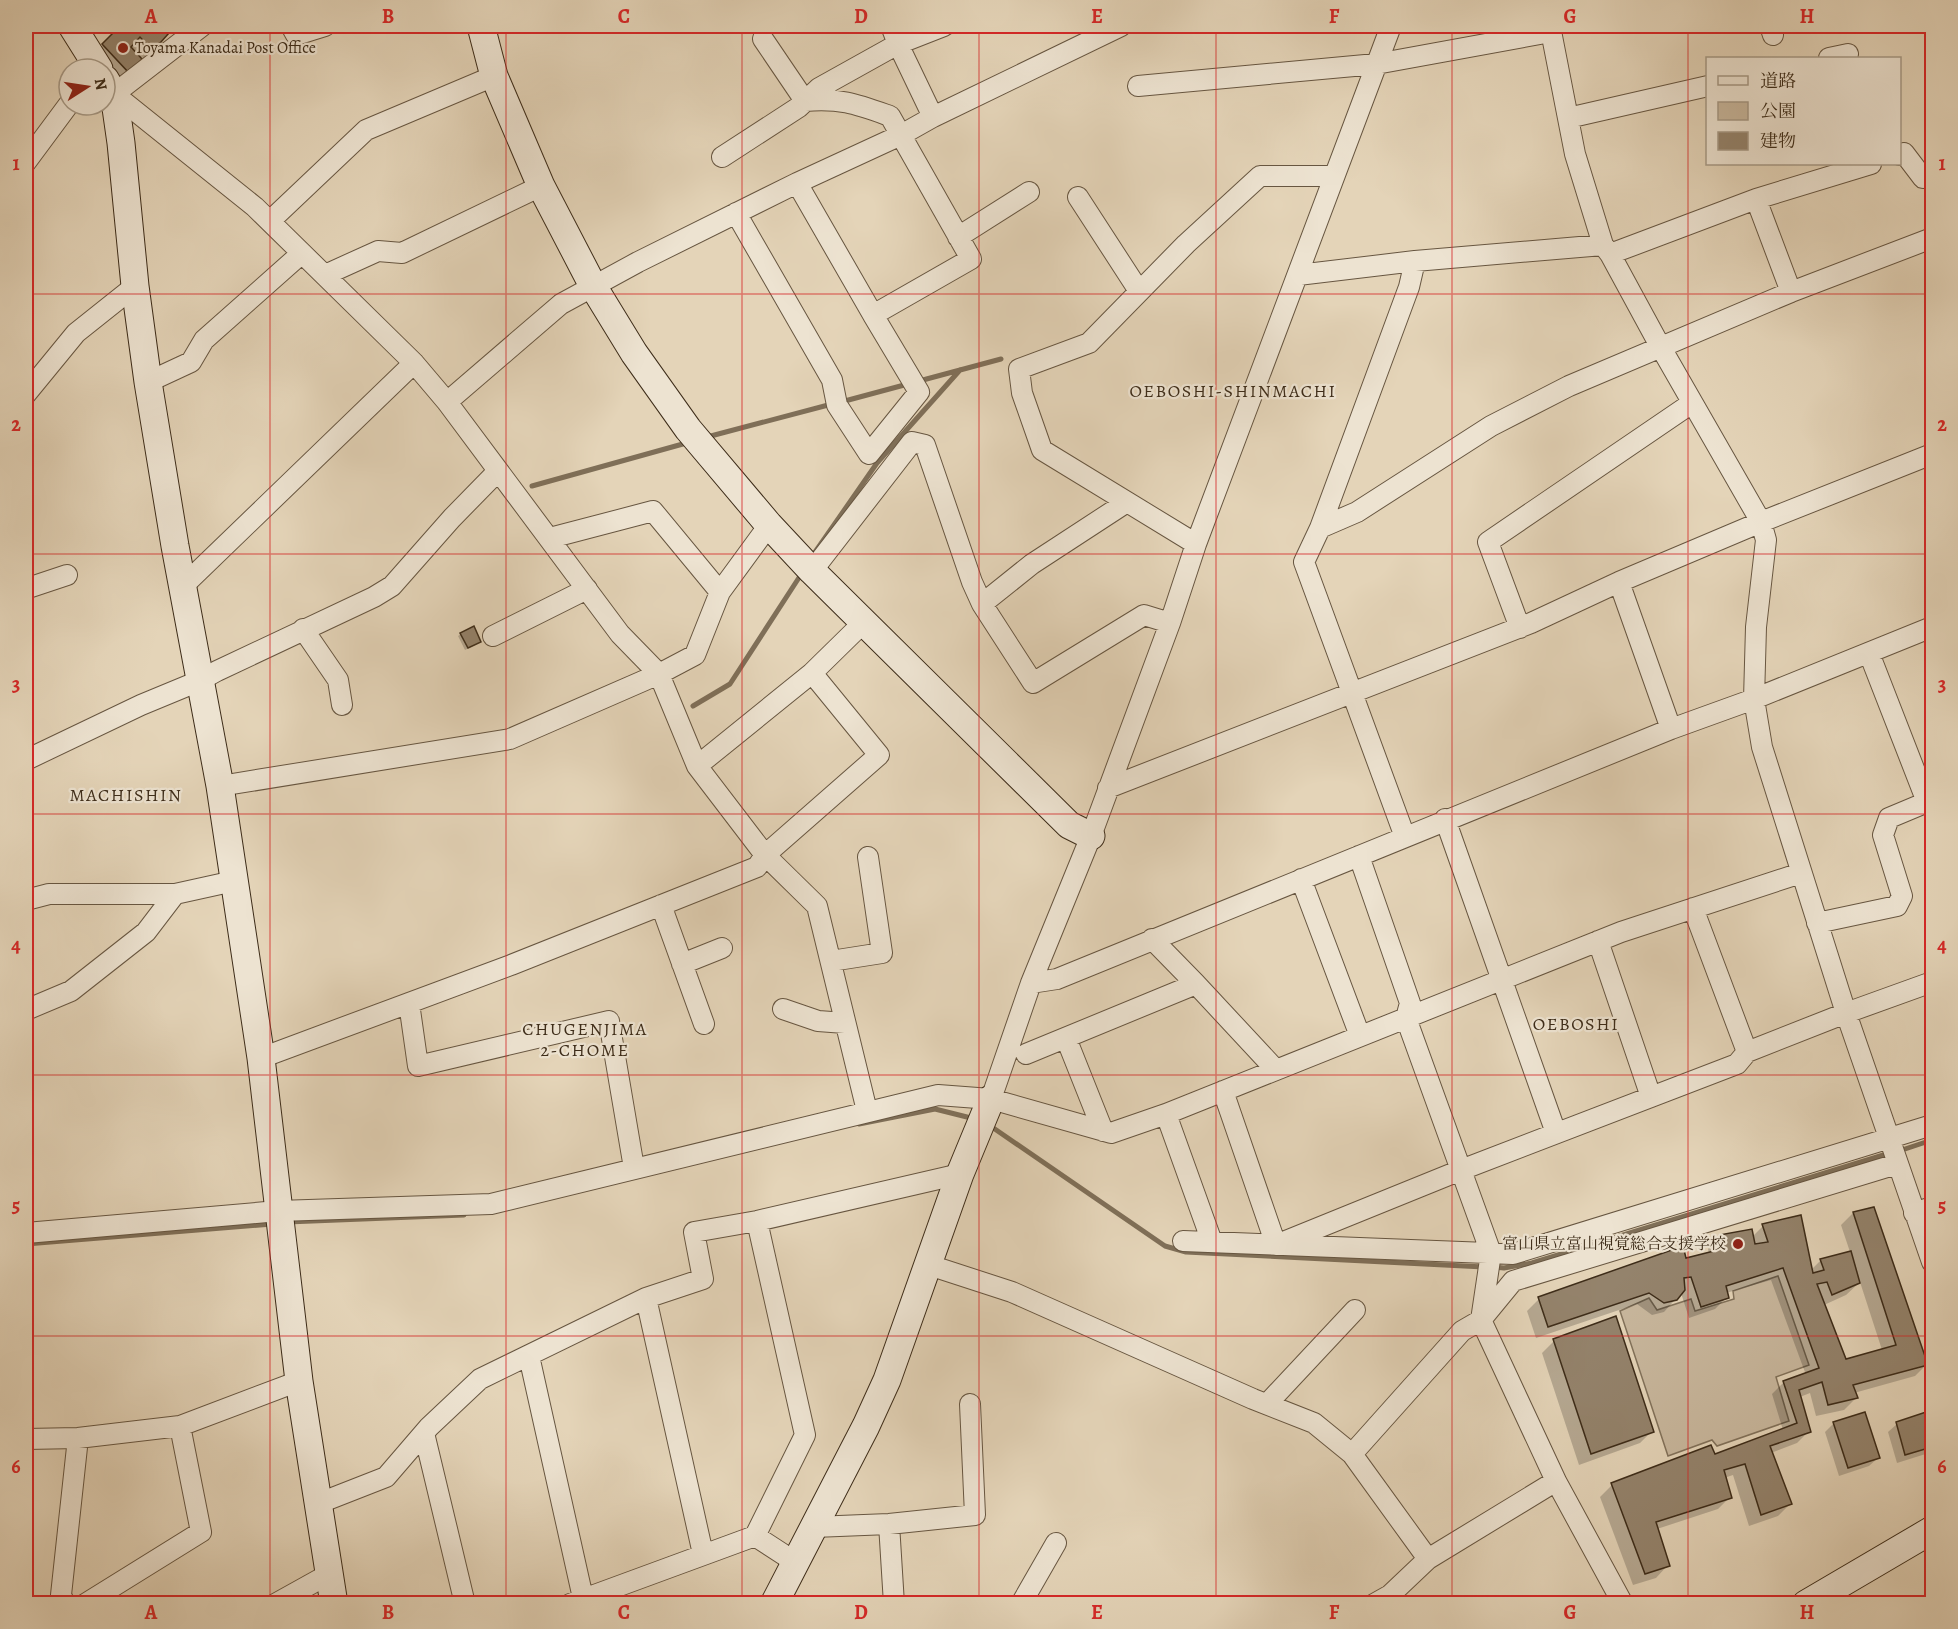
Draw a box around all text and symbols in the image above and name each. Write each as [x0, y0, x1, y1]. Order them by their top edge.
text: A [144, 3, 158, 30]
text: B [382, 3, 394, 30]
text: C [618, 3, 630, 30]
text: D [854, 3, 868, 30]
text: E [1091, 3, 1103, 30]
text: F [1329, 3, 1340, 30]
text: G [1563, 3, 1577, 30]
text: H [1800, 3, 1815, 30]
place label: Toyama Kanadai Post Office [135, 37, 316, 59]
marker: Toyama Kanadai Post Office [116, 41, 130, 55]
north arrow [57, 57, 117, 117]
legend [1706, 57, 1901, 165]
text: 道路 [1760, 69, 1796, 93]
text: N [89, 76, 113, 92]
text: 公園 [1760, 99, 1796, 123]
text: 建物 [1760, 129, 1796, 153]
text: 1 [12, 150, 20, 177]
text: 1 [1938, 150, 1946, 177]
district label: OEBOSHI-SHINMACHI [1129, 379, 1337, 403]
text: 2 [11, 411, 21, 438]
text: 2 [1937, 411, 1947, 438]
text: 3 [12, 671, 20, 698]
text: 3 [1938, 671, 1946, 698]
district label: MACHISHIN [70, 783, 182, 807]
text: 4 [11, 932, 21, 959]
text: 4 [1937, 932, 1947, 959]
district label: OEBOSHI [1533, 1012, 1619, 1036]
district label: CHUGENJIMA 2-CHOME [522, 1017, 648, 1062]
text: 5 [12, 1192, 20, 1219]
text: 5 [1938, 1192, 1946, 1219]
place label: 富山県立富山視覚総合支援学校 [1502, 1233, 1726, 1255]
marker: 富山県立富山視覚総合支援学校 [1731, 1237, 1745, 1251]
text: 6 [11, 1453, 21, 1480]
text: 6 [1937, 1453, 1947, 1480]
text: A [144, 1599, 158, 1626]
text: B [382, 1599, 394, 1626]
text: C [618, 1599, 630, 1626]
text: D [854, 1599, 868, 1626]
text: E [1091, 1599, 1103, 1626]
text: F [1329, 1599, 1340, 1626]
text: G [1563, 1599, 1577, 1626]
text: H [1800, 1599, 1815, 1626]

